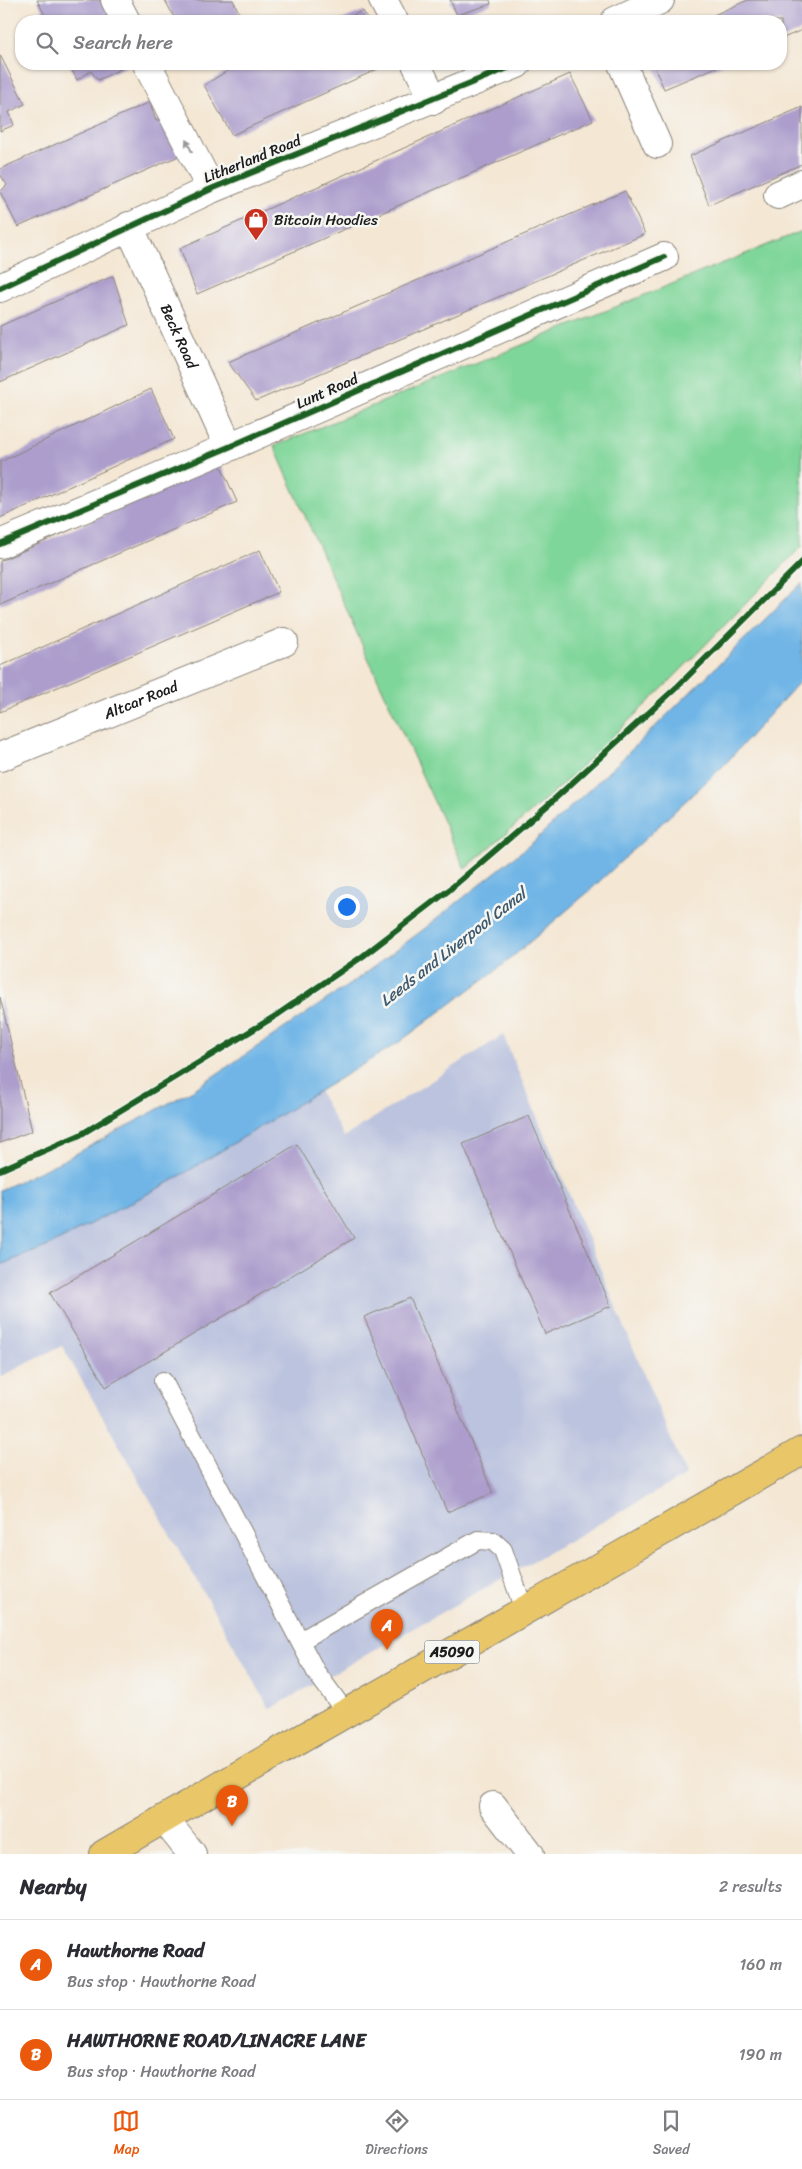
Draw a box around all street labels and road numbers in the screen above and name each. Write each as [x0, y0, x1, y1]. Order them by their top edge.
street label: Litherland Road [199, 127, 306, 190]
street label: Beck Road [153, 300, 205, 374]
street label: Lunt Road [292, 365, 363, 416]
street label: Altcar Road [99, 673, 183, 727]
road number: A5090 [424, 1640, 480, 1664]

